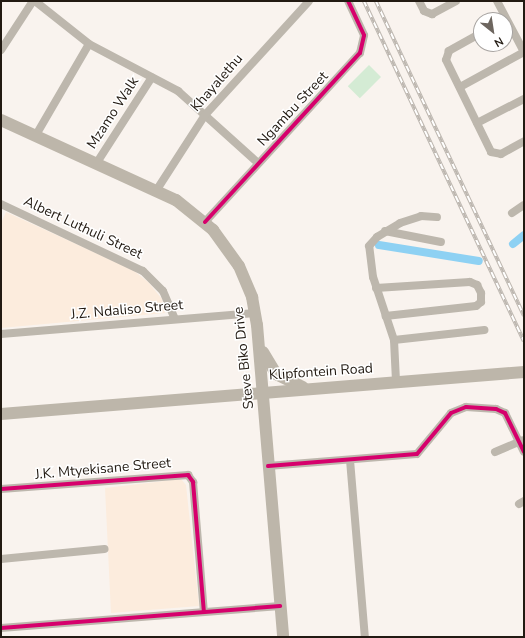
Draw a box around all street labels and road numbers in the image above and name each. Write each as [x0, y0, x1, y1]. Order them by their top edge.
street label: Khayalethu [187, 51, 247, 115]
street label: Ngambu Street [254, 68, 332, 150]
street label: Mzamo Walk [84, 74, 142, 152]
street label: Albert Luthuli Street [21, 193, 145, 263]
street label: J.Z. Ndaliso Street [70, 297, 184, 323]
street label: Steve Biko Drive [230, 306, 258, 410]
street label: Klipfontein Road [268, 360, 374, 384]
street label: J.K. Mtyekisane Street [34, 455, 172, 483]

